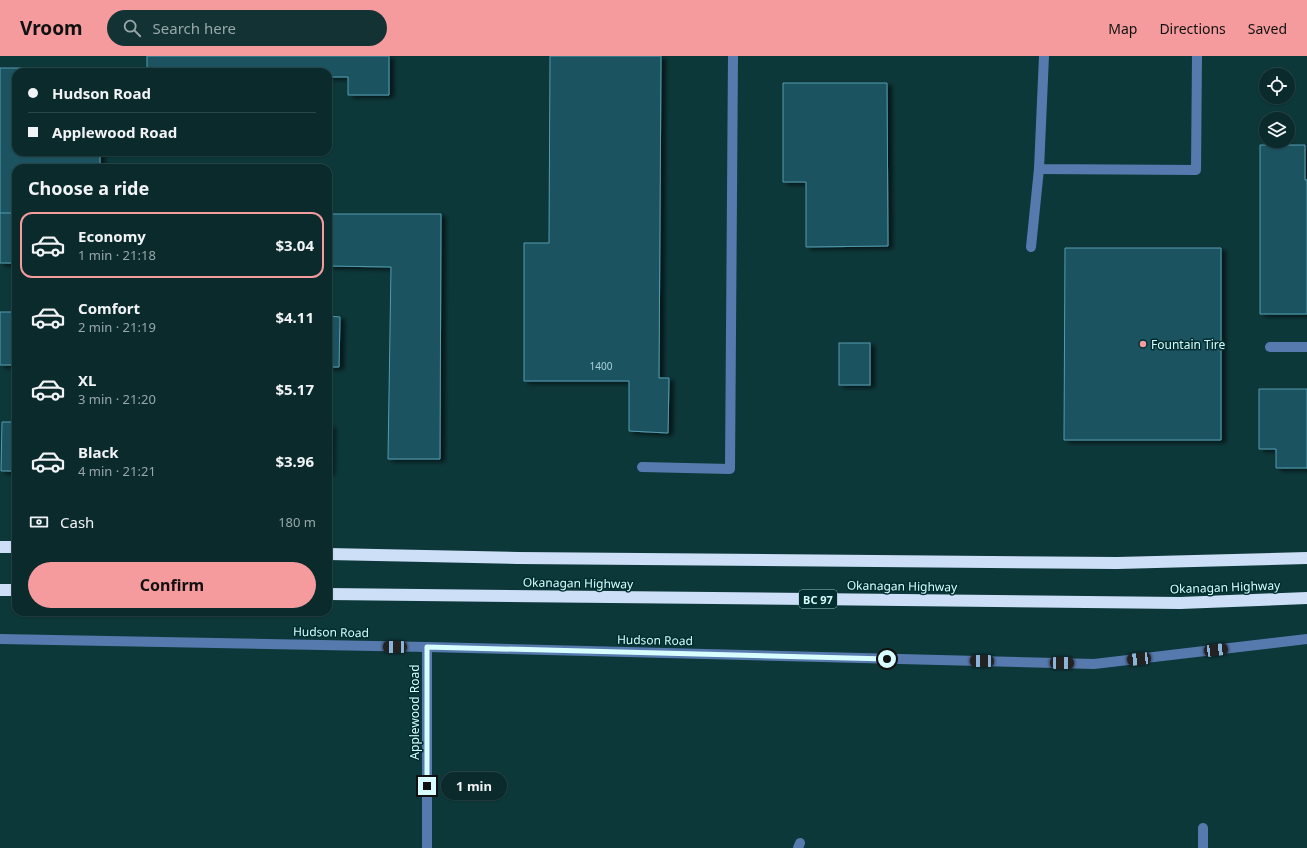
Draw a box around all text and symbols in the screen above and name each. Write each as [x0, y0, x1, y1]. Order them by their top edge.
search box [107, 10, 387, 46]
text: Vroom [20, 15, 83, 41]
icon: search [121, 17, 143, 39]
text: Search here [153, 18, 236, 38]
text: Map [1108, 19, 1137, 38]
text: Directions [1159, 19, 1226, 38]
text: Saved [1248, 19, 1287, 38]
map controls [1259, 68, 1295, 148]
button: locate [1259, 68, 1295, 104]
text: Hudson Road [52, 83, 151, 103]
button: layers [1259, 112, 1295, 148]
text: Applewood Road [52, 122, 177, 142]
text: Choose a ride [28, 176, 149, 200]
text: Economy [78, 226, 146, 246]
icon: car [30, 227, 66, 263]
text: $3.04 [275, 235, 314, 255]
text: 1 min · 21:18 [78, 246, 156, 264]
text: Comfort [78, 298, 140, 318]
icon: car [30, 299, 66, 335]
text: $4.11 [275, 307, 314, 327]
text: 2 min · 21:19 [78, 318, 156, 336]
place label: Fountain Tire [1151, 336, 1226, 353]
marker: Fountain Tire [1138, 339, 1148, 349]
house number: 1400 [590, 359, 613, 373]
text: XL [78, 370, 96, 390]
icon: car [30, 371, 66, 407]
text: $5.17 [275, 379, 314, 399]
text: 3 min · 21:20 [78, 390, 156, 408]
text: Black [78, 442, 118, 462]
icon: car [30, 443, 66, 479]
text: $3.96 [275, 451, 314, 471]
text: 4 min · 21:21 [78, 462, 156, 480]
icon: cash [28, 511, 50, 533]
text: Cash [60, 512, 94, 532]
text: 180 m [278, 513, 316, 531]
button: Confirm [28, 562, 316, 608]
street label: Okanagan Highway [523, 574, 634, 592]
street label: Okanagan Highway [847, 577, 958, 595]
street label: Okanagan Highway [1170, 577, 1281, 597]
road number: BC 97 [799, 590, 837, 608]
street label: Hudson Road [293, 623, 369, 641]
street label: Hudson Road [617, 631, 693, 649]
car [383, 641, 407, 653]
car [1203, 643, 1229, 657]
route start [878, 650, 896, 668]
car [1126, 652, 1152, 666]
car [970, 655, 994, 667]
car [1050, 657, 1074, 669]
street label: Applewood Road [406, 664, 423, 760]
callout: 1 min [441, 772, 507, 800]
route end [418, 777, 436, 795]
text: 1 min [456, 777, 492, 795]

